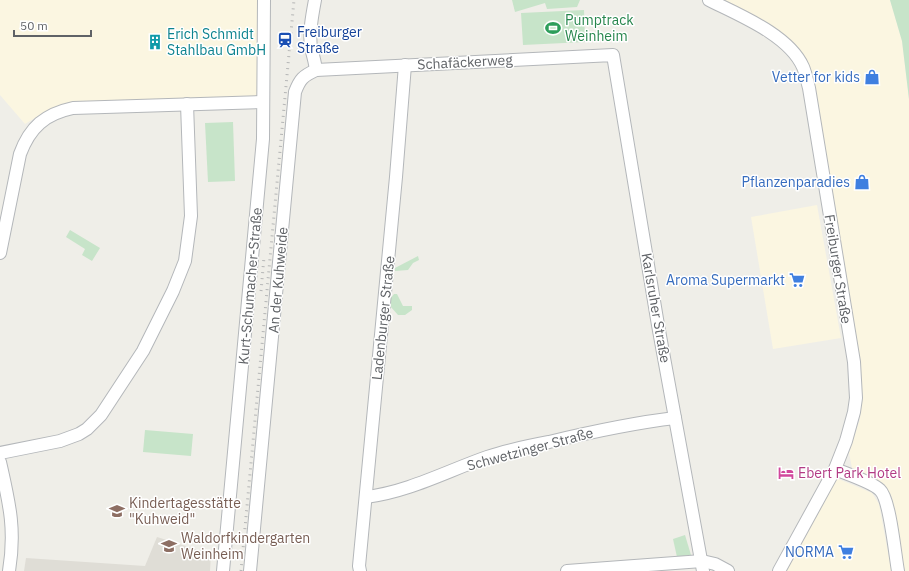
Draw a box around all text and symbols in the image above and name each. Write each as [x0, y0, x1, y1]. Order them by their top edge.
place label: Pumptrack Weinheim [565, 11, 634, 45]
scale bar [14, 12, 91, 38]
text: 50 m [20, 18, 48, 33]
sports icon: Pumptrack Weinheim [544, 19, 562, 37]
place label: Freiburger Straße [297, 23, 362, 57]
place label: Erich Schmidt Stahlbau GmbH [167, 25, 266, 59]
station icon: Freiburger Straße [276, 31, 294, 49]
building icon: Erich Schmidt Stahlbau GmbH [146, 33, 164, 51]
street label: Schafäckerweg [417, 50, 514, 73]
place label: Vetter for kids [772, 68, 860, 86]
shop icon: Vetter for kids [863, 68, 881, 86]
place label: Pflanzenparadies [741, 173, 850, 191]
shop icon: Pflanzenparadies [853, 173, 871, 191]
street label: Kurt-Schumacher-Straße [234, 206, 266, 365]
street label: Freiburger Straße [820, 213, 856, 325]
street label: An der Kuhweide [264, 226, 292, 334]
street label: Karlsruher Straße [637, 252, 675, 365]
street label: Ladenburger Straße [368, 255, 399, 381]
place label: Aroma Supermarkt [666, 271, 785, 289]
supermarket icon: Aroma Supermarkt [788, 271, 806, 289]
street label: Schwetzinger Straße [465, 423, 595, 475]
hotel icon: Ebert Park Hotel [777, 464, 795, 482]
place label: Ebert Park Hotel [798, 464, 901, 482]
place label: Kindertagesstätte "Kuhweid" [129, 494, 241, 528]
school or university icon: Kindertagesstätte "Kuhweid" [108, 502, 126, 520]
place label: Waldorfkindergarten Weinheim [181, 529, 310, 563]
school or university icon: Waldorfkindergarten Weinheim [160, 537, 178, 555]
place label: NORMA [785, 543, 834, 561]
supermarket icon: NORMA [837, 543, 855, 561]

